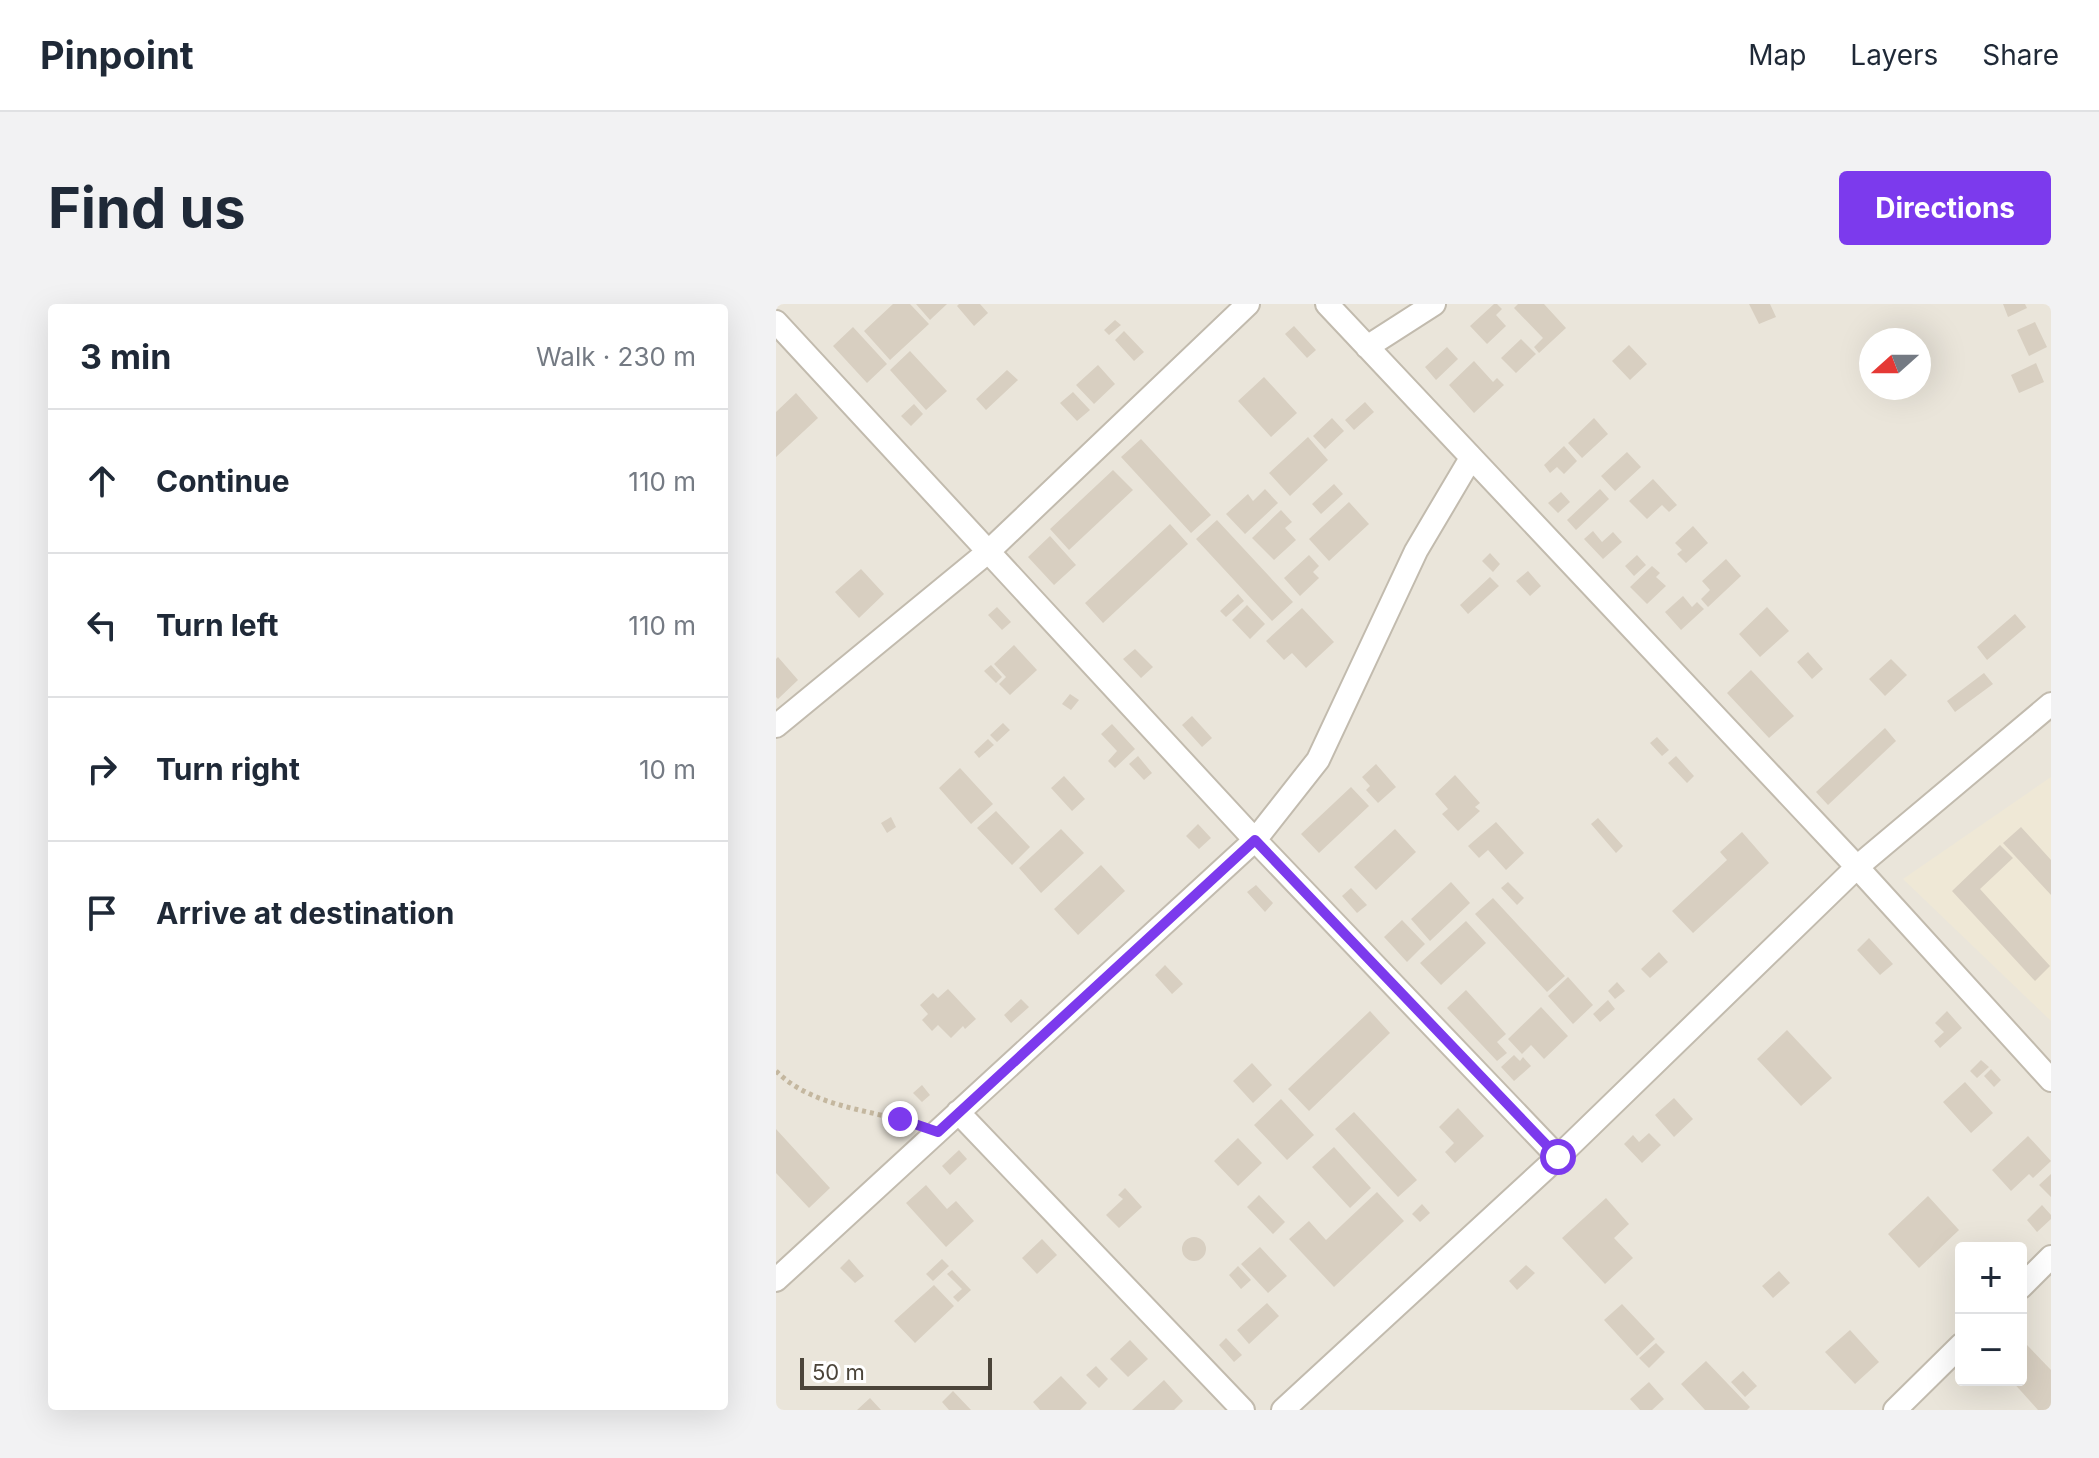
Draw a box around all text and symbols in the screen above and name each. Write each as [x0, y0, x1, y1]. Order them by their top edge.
text: Pinpoint [40, 32, 194, 78]
text: Map [1748, 38, 1806, 72]
text: Layers [1850, 38, 1938, 72]
text: Share [1982, 38, 2059, 72]
button: Directions [1839, 171, 2051, 245]
text: Find us [48, 174, 246, 242]
north arrow [1859, 328, 1931, 400]
text: 3 min [80, 336, 171, 377]
text: Walk · 230 m [536, 341, 696, 372]
icon: ahead [80, 459, 124, 503]
text: Continue [156, 463, 290, 499]
text: 110 m [628, 466, 696, 497]
icon: left [80, 603, 124, 647]
text: Turn left [156, 607, 278, 643]
text: 110 m [628, 610, 696, 641]
icon: right [80, 747, 124, 791]
text: Turn right [156, 751, 300, 787]
text: 10 m [639, 754, 696, 785]
icon: arrive [80, 891, 124, 935]
text: Arrive at destination [156, 895, 454, 931]
route end [882, 1101, 918, 1137]
route start [1540, 1139, 1576, 1175]
map controls [1955, 1242, 2027, 1386]
button: + [1955, 1242, 2027, 1314]
button: − [1955, 1314, 2027, 1386]
scale bar [800, 1354, 992, 1390]
text: 50 m [812, 1359, 865, 1385]

